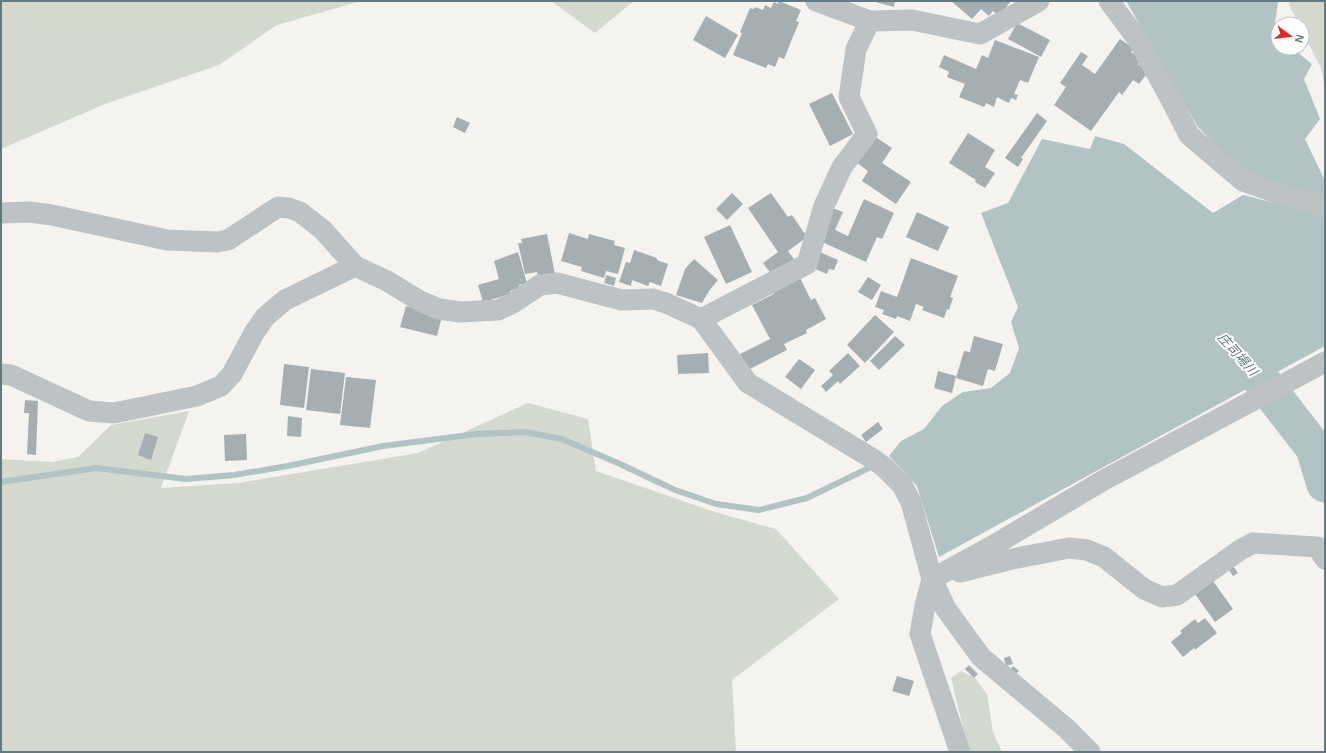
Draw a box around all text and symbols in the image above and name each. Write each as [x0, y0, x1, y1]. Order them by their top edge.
north arrow [1270, 16, 1310, 56]
text: N [1293, 33, 1306, 44]
water label: 庄司場川 [1215, 330, 1262, 380]

